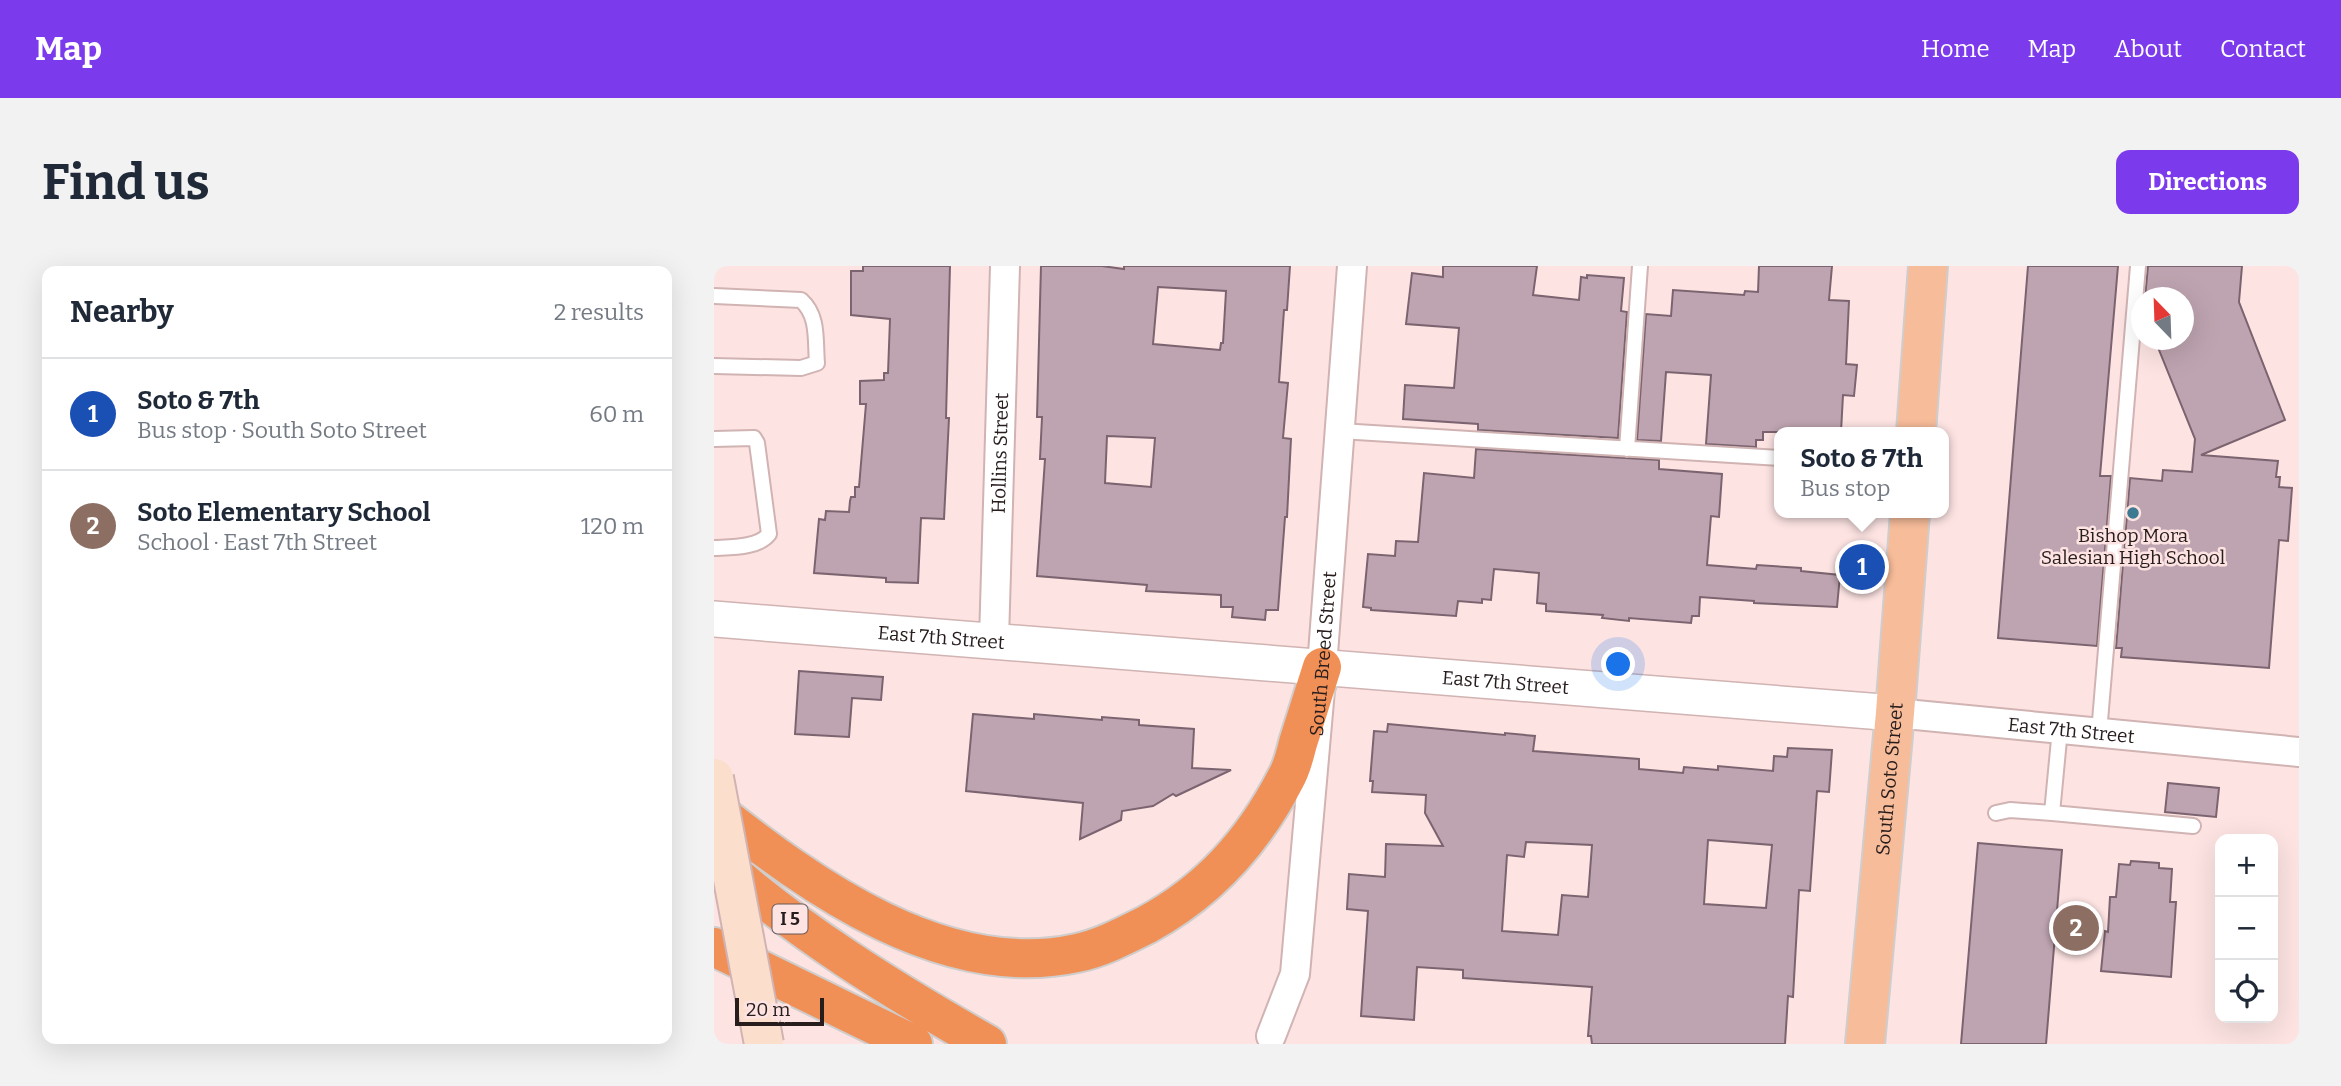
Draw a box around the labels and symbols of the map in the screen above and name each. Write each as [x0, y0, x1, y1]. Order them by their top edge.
north arrow [2131, 287, 2194, 350]
street label: Hollins Street [986, 392, 1013, 514]
marker: Bishop Mora Salesian High School [2125, 505, 2141, 521]
place label: Bishop Mora Salesian High School [2041, 524, 2225, 569]
pin: 1 [1839, 541, 1885, 593]
street label: South Breed Street [1304, 570, 1341, 737]
street label: East 7th Street [877, 621, 1006, 654]
your location [1601, 647, 1635, 681]
street label: East 7th Street [1441, 665, 1570, 699]
street label: South Soto Street [1871, 702, 1907, 857]
street label: East 7th Street [2007, 712, 2136, 748]
pin: 2 [2053, 902, 2099, 954]
road number: I 5 [772, 904, 808, 934]
scale bar [735, 995, 824, 1027]

